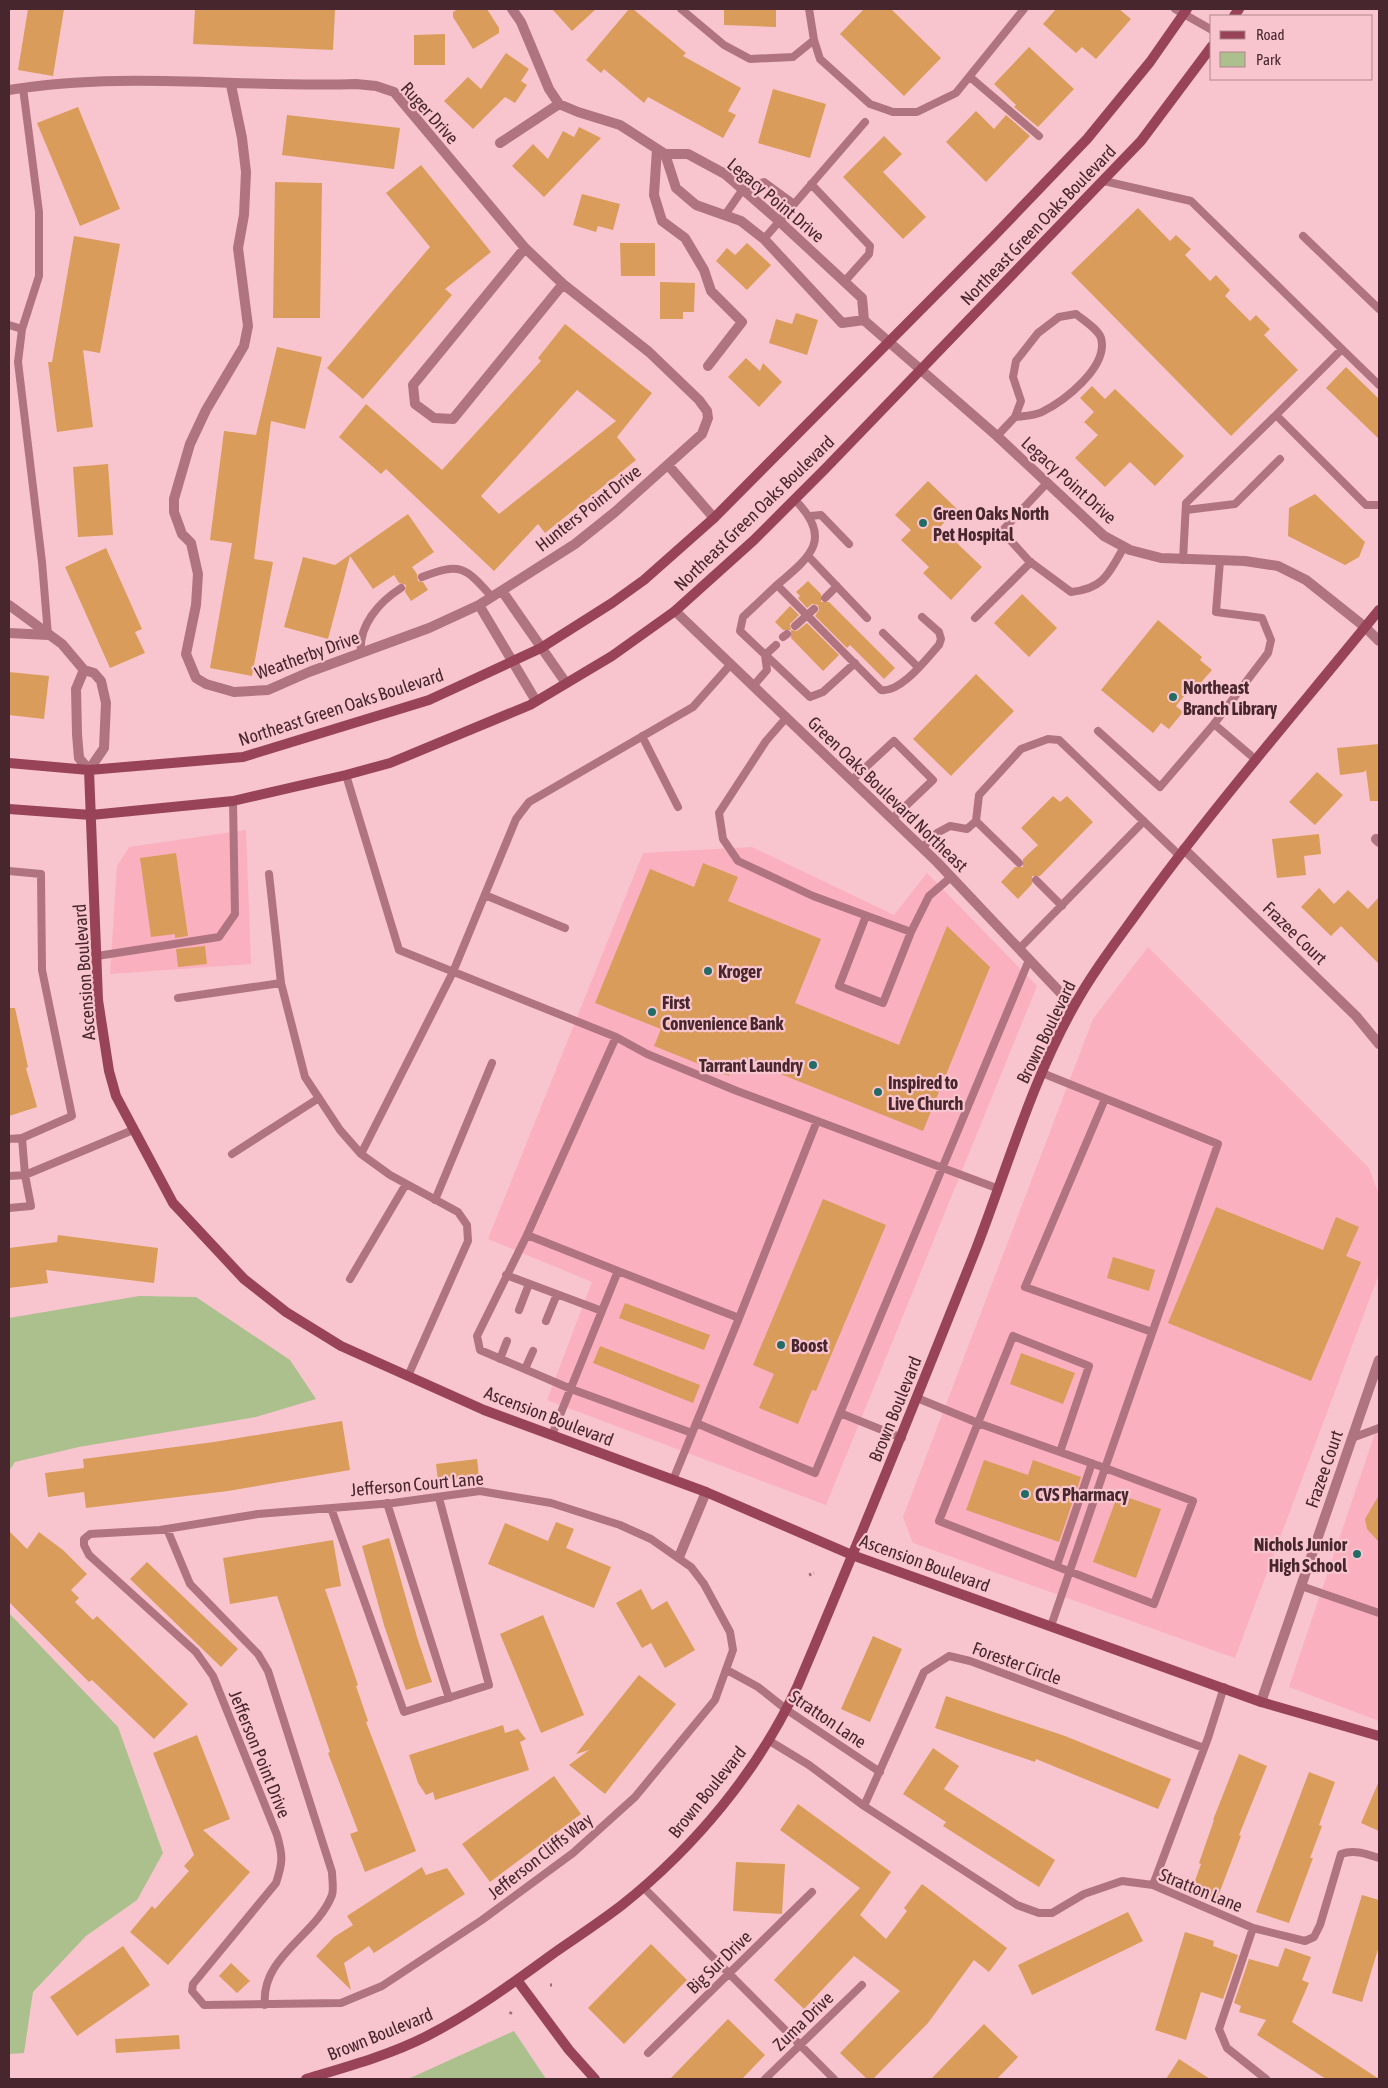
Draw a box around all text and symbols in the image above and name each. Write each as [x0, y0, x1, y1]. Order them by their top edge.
legend [1210, 15, 1373, 80]
text: Road [1256, 26, 1285, 43]
text: Park [1256, 51, 1281, 68]
street label: Ruger Drive [397, 78, 463, 148]
street label: Northeast Green Oaks Boulevard [956, 141, 1120, 309]
street label: Legacy Point Drive [723, 153, 829, 247]
street label: Northeast Green Oaks Boulevard [670, 431, 838, 595]
street label: Legacy Point Drive [1017, 432, 1121, 528]
street label: Hunters Point Drive [531, 460, 645, 556]
place label: Green Oaks North Pet Hospital [933, 503, 1049, 545]
marker: Green Oaks North Pet Hospital [917, 517, 929, 529]
street label: Weatherby Drive [252, 626, 362, 684]
street label: Northeast Green Oaks Boulevard [236, 664, 446, 750]
place label: Northeast Branch Library [1183, 677, 1278, 719]
marker: Northeast Branch Library [1167, 691, 1179, 703]
street label: Green Oaks Boulevard Northeast [804, 712, 972, 876]
street label: Frazee Court [1259, 897, 1331, 969]
street label: Ascension Boulevard [69, 903, 99, 1041]
place label: Kroger [718, 961, 762, 982]
marker: Kroger [702, 965, 714, 977]
street label: Brown Boulevard [1012, 977, 1080, 1087]
place label: First Convenience Bank [662, 992, 784, 1034]
marker: First Convenience Bank [646, 1006, 658, 1018]
place label: Tarrant Laundry [699, 1055, 804, 1076]
marker: Tarrant Laundry [807, 1059, 819, 1071]
place label: Inspired to Live Church [888, 1072, 963, 1114]
marker: Inspired to Live Church [872, 1086, 884, 1098]
place label: Boost [791, 1335, 829, 1356]
marker: Boost [775, 1339, 787, 1351]
street label: Brown Boulevard [864, 1353, 926, 1465]
street label: Ascension Boulevard [481, 1382, 617, 1450]
street label: Frazee Court [1301, 1427, 1347, 1511]
street label: Jefferson Court Lane [350, 1468, 484, 1500]
place label: CVS Pharmacy [1035, 1484, 1129, 1505]
marker: CVS Pharmacy [1019, 1488, 1031, 1500]
street label: Ascension Boulevard [857, 1530, 993, 1596]
place label: Nichols Junior High School [1254, 1534, 1348, 1576]
marker: Nichols Junior High School [1351, 1548, 1363, 1560]
street label: Forester Circle [970, 1637, 1064, 1689]
street label: Stratton Lane [786, 1686, 870, 1752]
street label: Jefferson Point Drive [225, 1687, 295, 1821]
street label: Brown Boulevard [664, 1742, 750, 1842]
street label: Jefferson Cliffs Way [483, 1809, 597, 1903]
street label: Stratton Lane [1156, 1864, 1246, 1916]
street label: Big Sur Drive [682, 1926, 756, 1998]
street label: Zuma Drive [769, 1987, 837, 2055]
street label: Brown Boulevard [324, 2003, 436, 2065]

